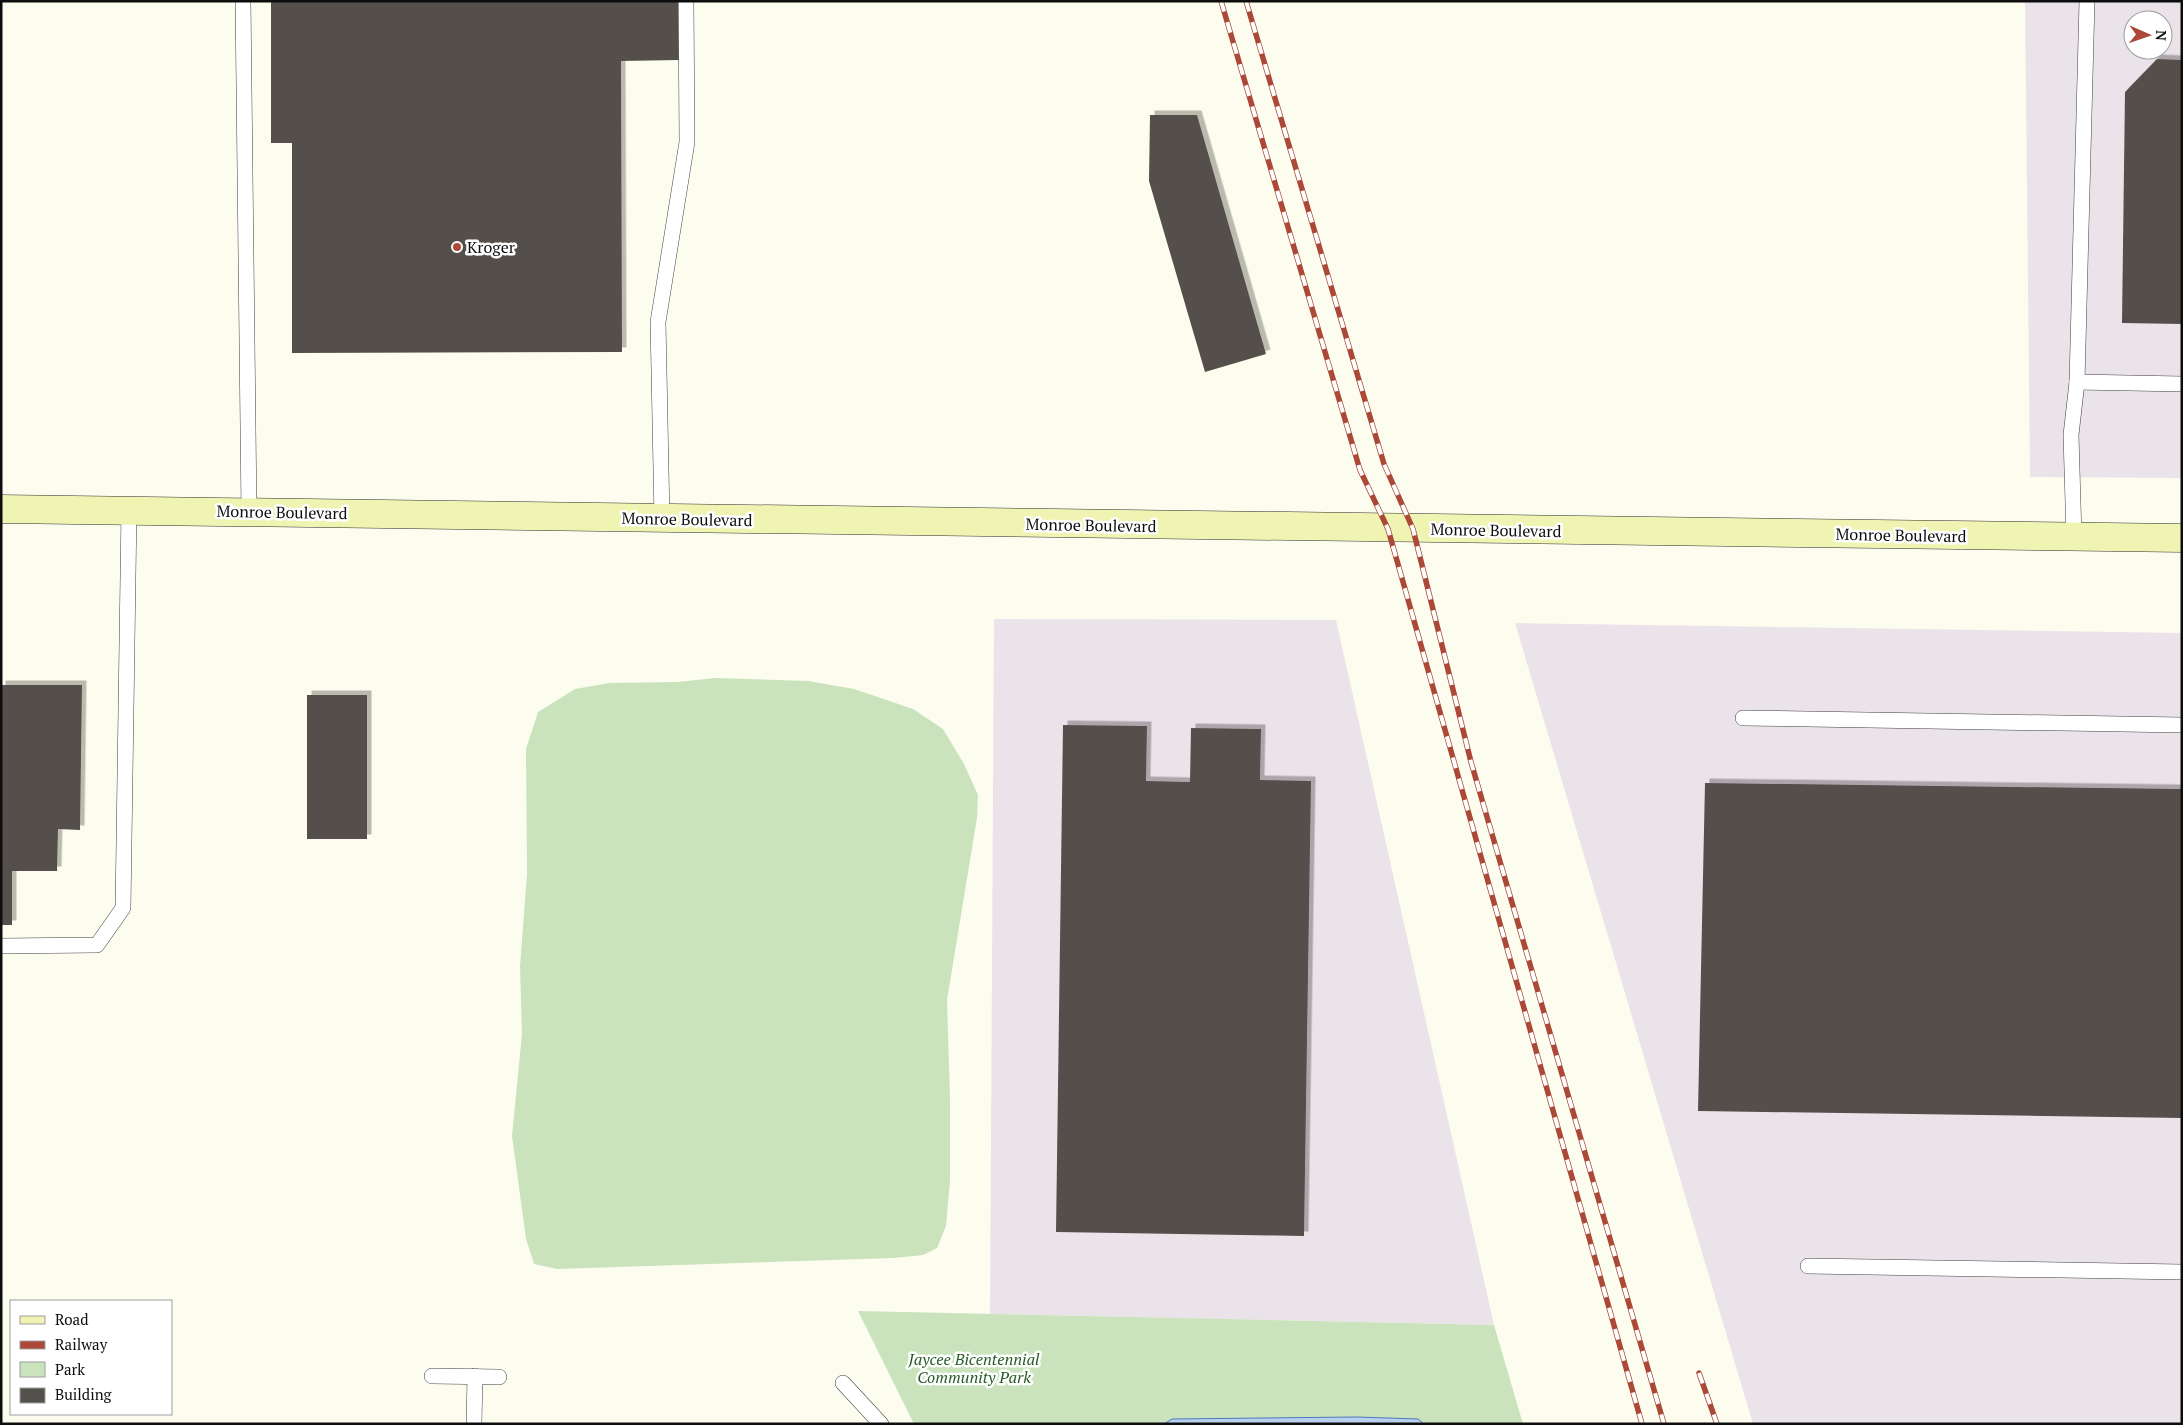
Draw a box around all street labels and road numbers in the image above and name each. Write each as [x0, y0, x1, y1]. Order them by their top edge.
street label: Monroe Boulevard [216, 500, 348, 524]
street label: Monroe Boulevard [621, 507, 753, 531]
street label: Monroe Boulevard [1025, 513, 1157, 537]
street label: Monroe Boulevard [1430, 518, 1562, 542]
street label: Monroe Boulevard [1835, 523, 1967, 547]

